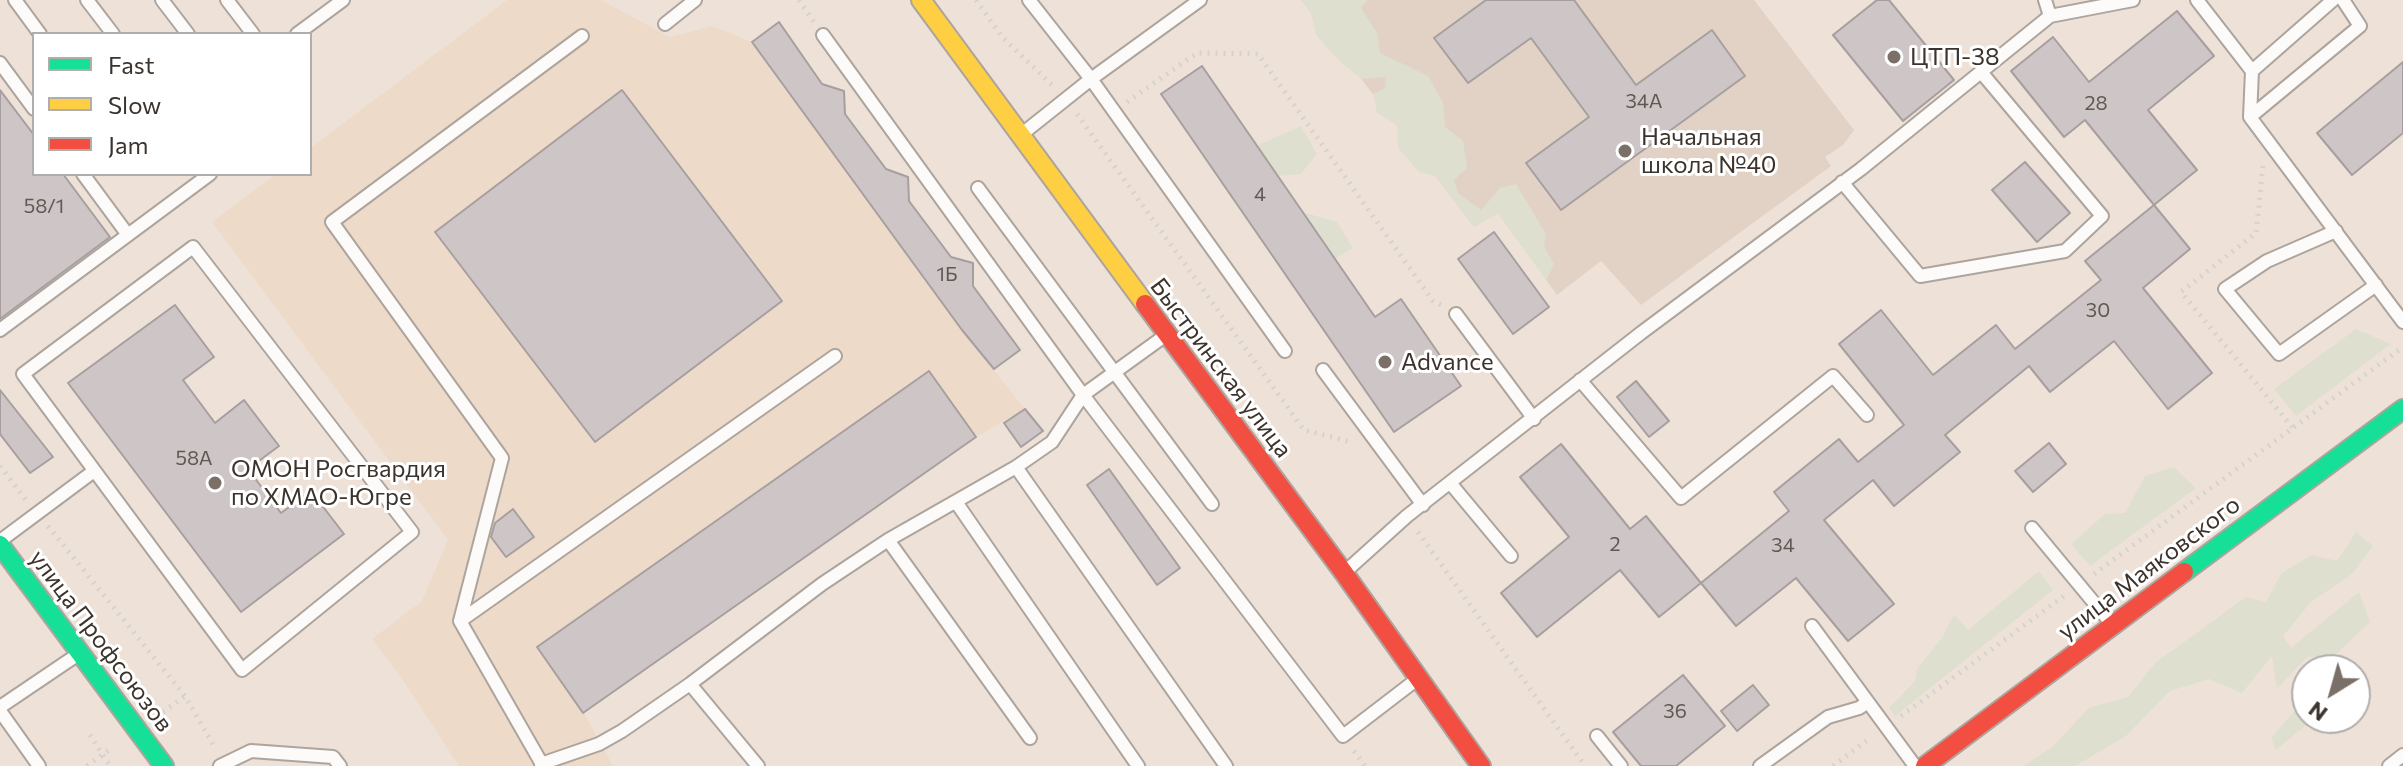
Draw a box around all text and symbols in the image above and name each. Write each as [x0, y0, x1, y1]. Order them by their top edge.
legend [32, 32, 312, 176]
place label: ЦТП-38 [1910, 43, 1999, 71]
marker: ЦТП-38 [1885, 48, 1903, 66]
text: Fast [108, 50, 155, 79]
house number: 34А [1625, 89, 1663, 113]
text: Slow [108, 90, 161, 119]
house number: 28 [2084, 91, 2108, 115]
place label: Начальная школа №40 [1641, 123, 1776, 179]
text: Jam [108, 130, 148, 159]
marker: Начальная школа №40 [1616, 142, 1634, 160]
house number: 4 [1254, 182, 1266, 206]
house number: 58/1 [24, 194, 64, 218]
house number: 1Б [936, 262, 958, 286]
street label: Быстринская улица [1144, 273, 1298, 463]
house number: 30 [2086, 298, 2110, 322]
place label: Advance [1401, 348, 1494, 376]
marker: Advance [1376, 353, 1394, 371]
house number: 58А [176, 446, 212, 470]
place label: ОМОН Росгвардия по ХМАО-Югре [231, 455, 446, 511]
marker: ОМОН Росгвардия по ХМАО-Югре [206, 474, 224, 492]
street label: улица Маяковского [2052, 490, 2246, 646]
house number: 2 [1609, 532, 1621, 556]
house number: 34 [1771, 533, 1795, 557]
street label: улица Профсоюзов [23, 544, 179, 738]
north arrow [2291, 654, 2371, 734]
text: N [2303, 696, 2332, 728]
house number: 36 [1663, 699, 1687, 723]

